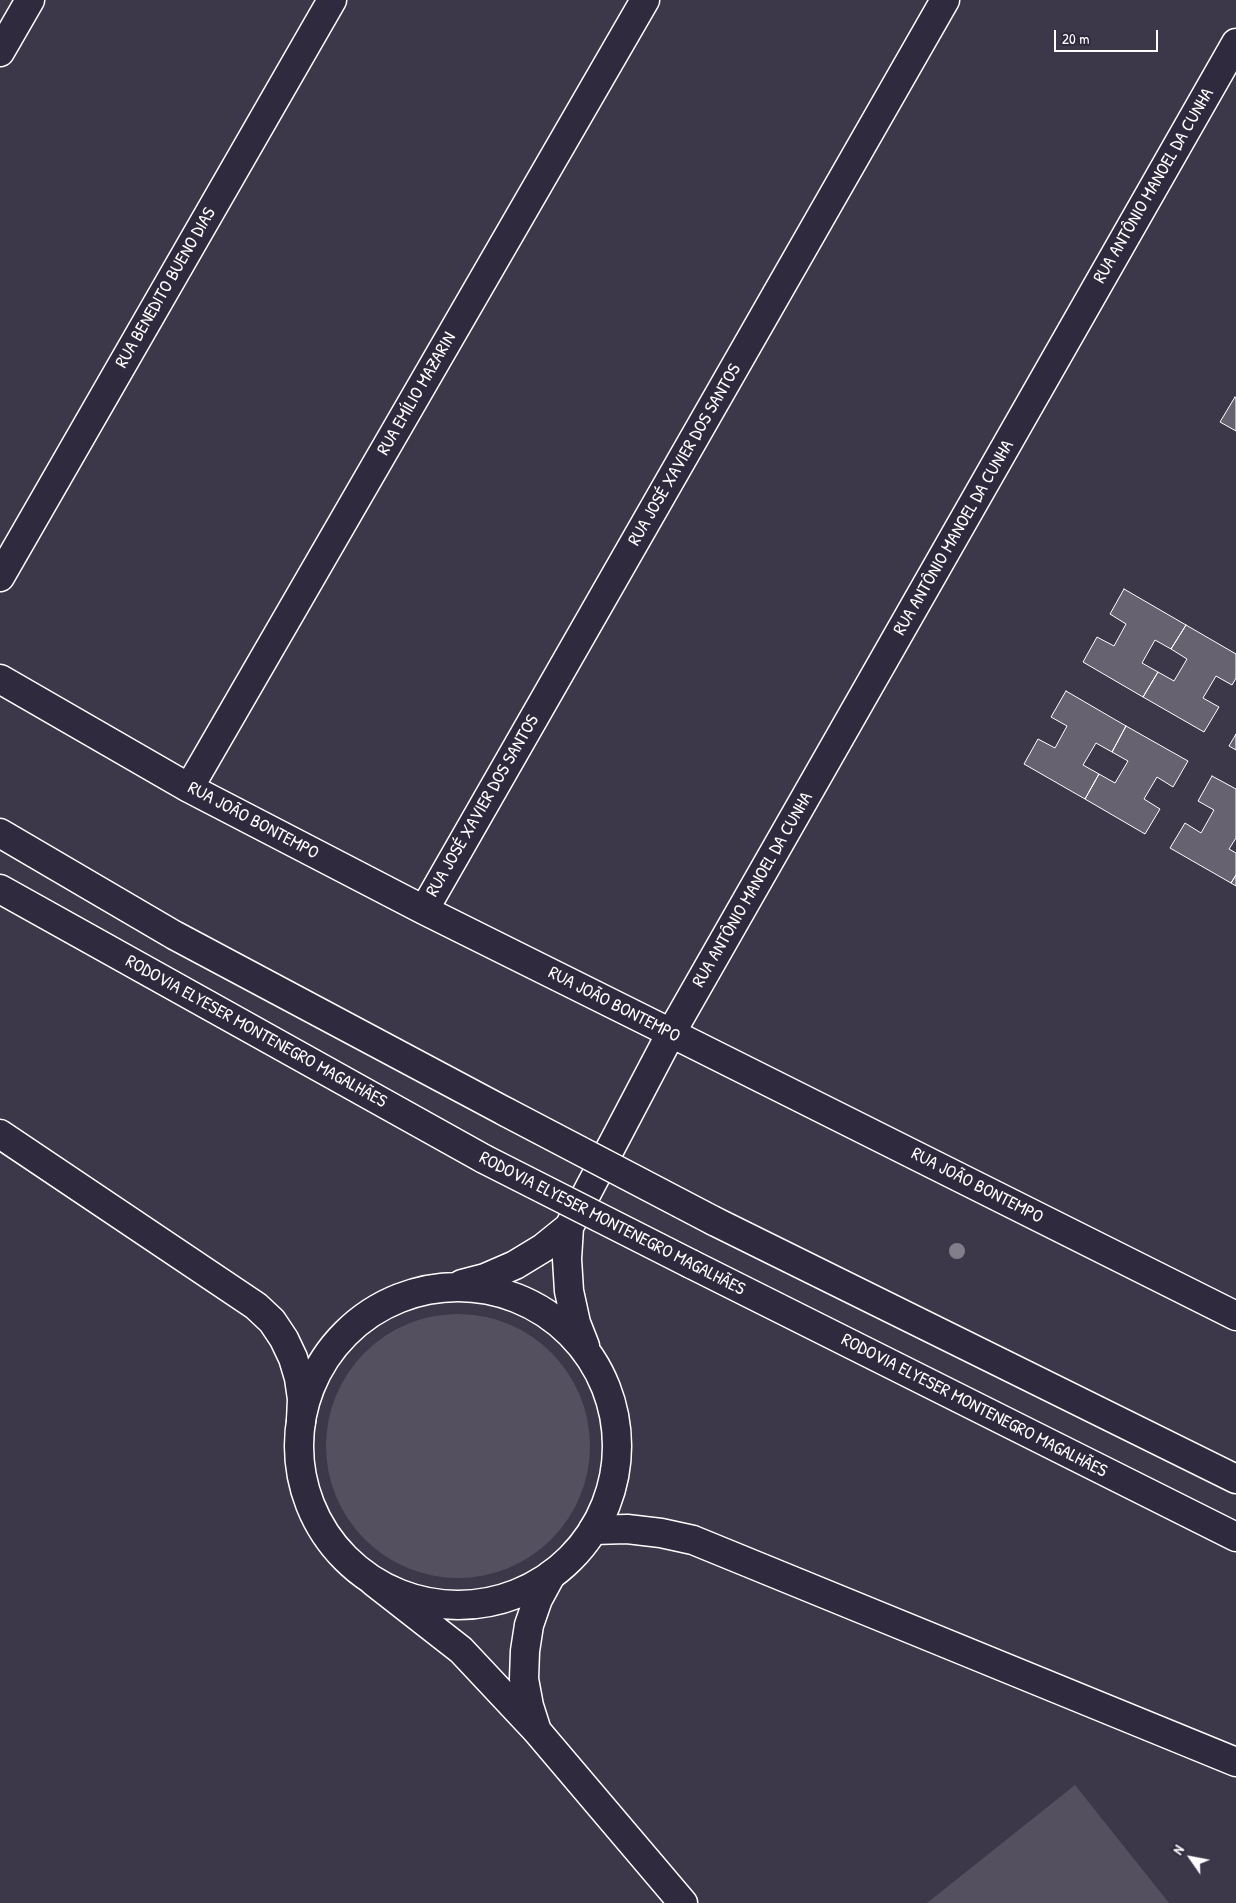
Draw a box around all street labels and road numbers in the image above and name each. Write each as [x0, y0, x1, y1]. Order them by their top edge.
street label: RUA ANTÔNIO MANOEL DA CUNHA [1089, 85, 1219, 287]
street label: RUA BENEDITO BUENO DIAS [111, 204, 221, 372]
street label: RUA EMÍLIO MAZARIN [373, 329, 461, 459]
street label: RUA JOSÉ XAVIER DOS SANTOS [624, 360, 746, 550]
street label: RUA ANTÔNIO MANOEL DA CUNHA [889, 437, 1019, 639]
street label: RUA JOSÉ XAVIER DOS SANTOS [422, 711, 544, 901]
street label: RUA JOÃO BONTEMPO [184, 777, 322, 865]
street label: RUA ANTÔNIO MANOEL DA CUNHA [688, 789, 818, 991]
street label: RODOVIA ELYESER MONTENEGRO MAGALHÃES [122, 951, 390, 1113]
street label: RUA JOÃO BONTEMPO [544, 962, 684, 1048]
street label: RUA JOÃO BONTEMPO [907, 1143, 1047, 1229]
street label: RODOVIA ELYESER MONTENEGRO MAGALHÃES [476, 1147, 748, 1301]
street label: RODOVIA ELYESER MONTENEGRO MAGALHÃES [838, 1329, 1110, 1483]

